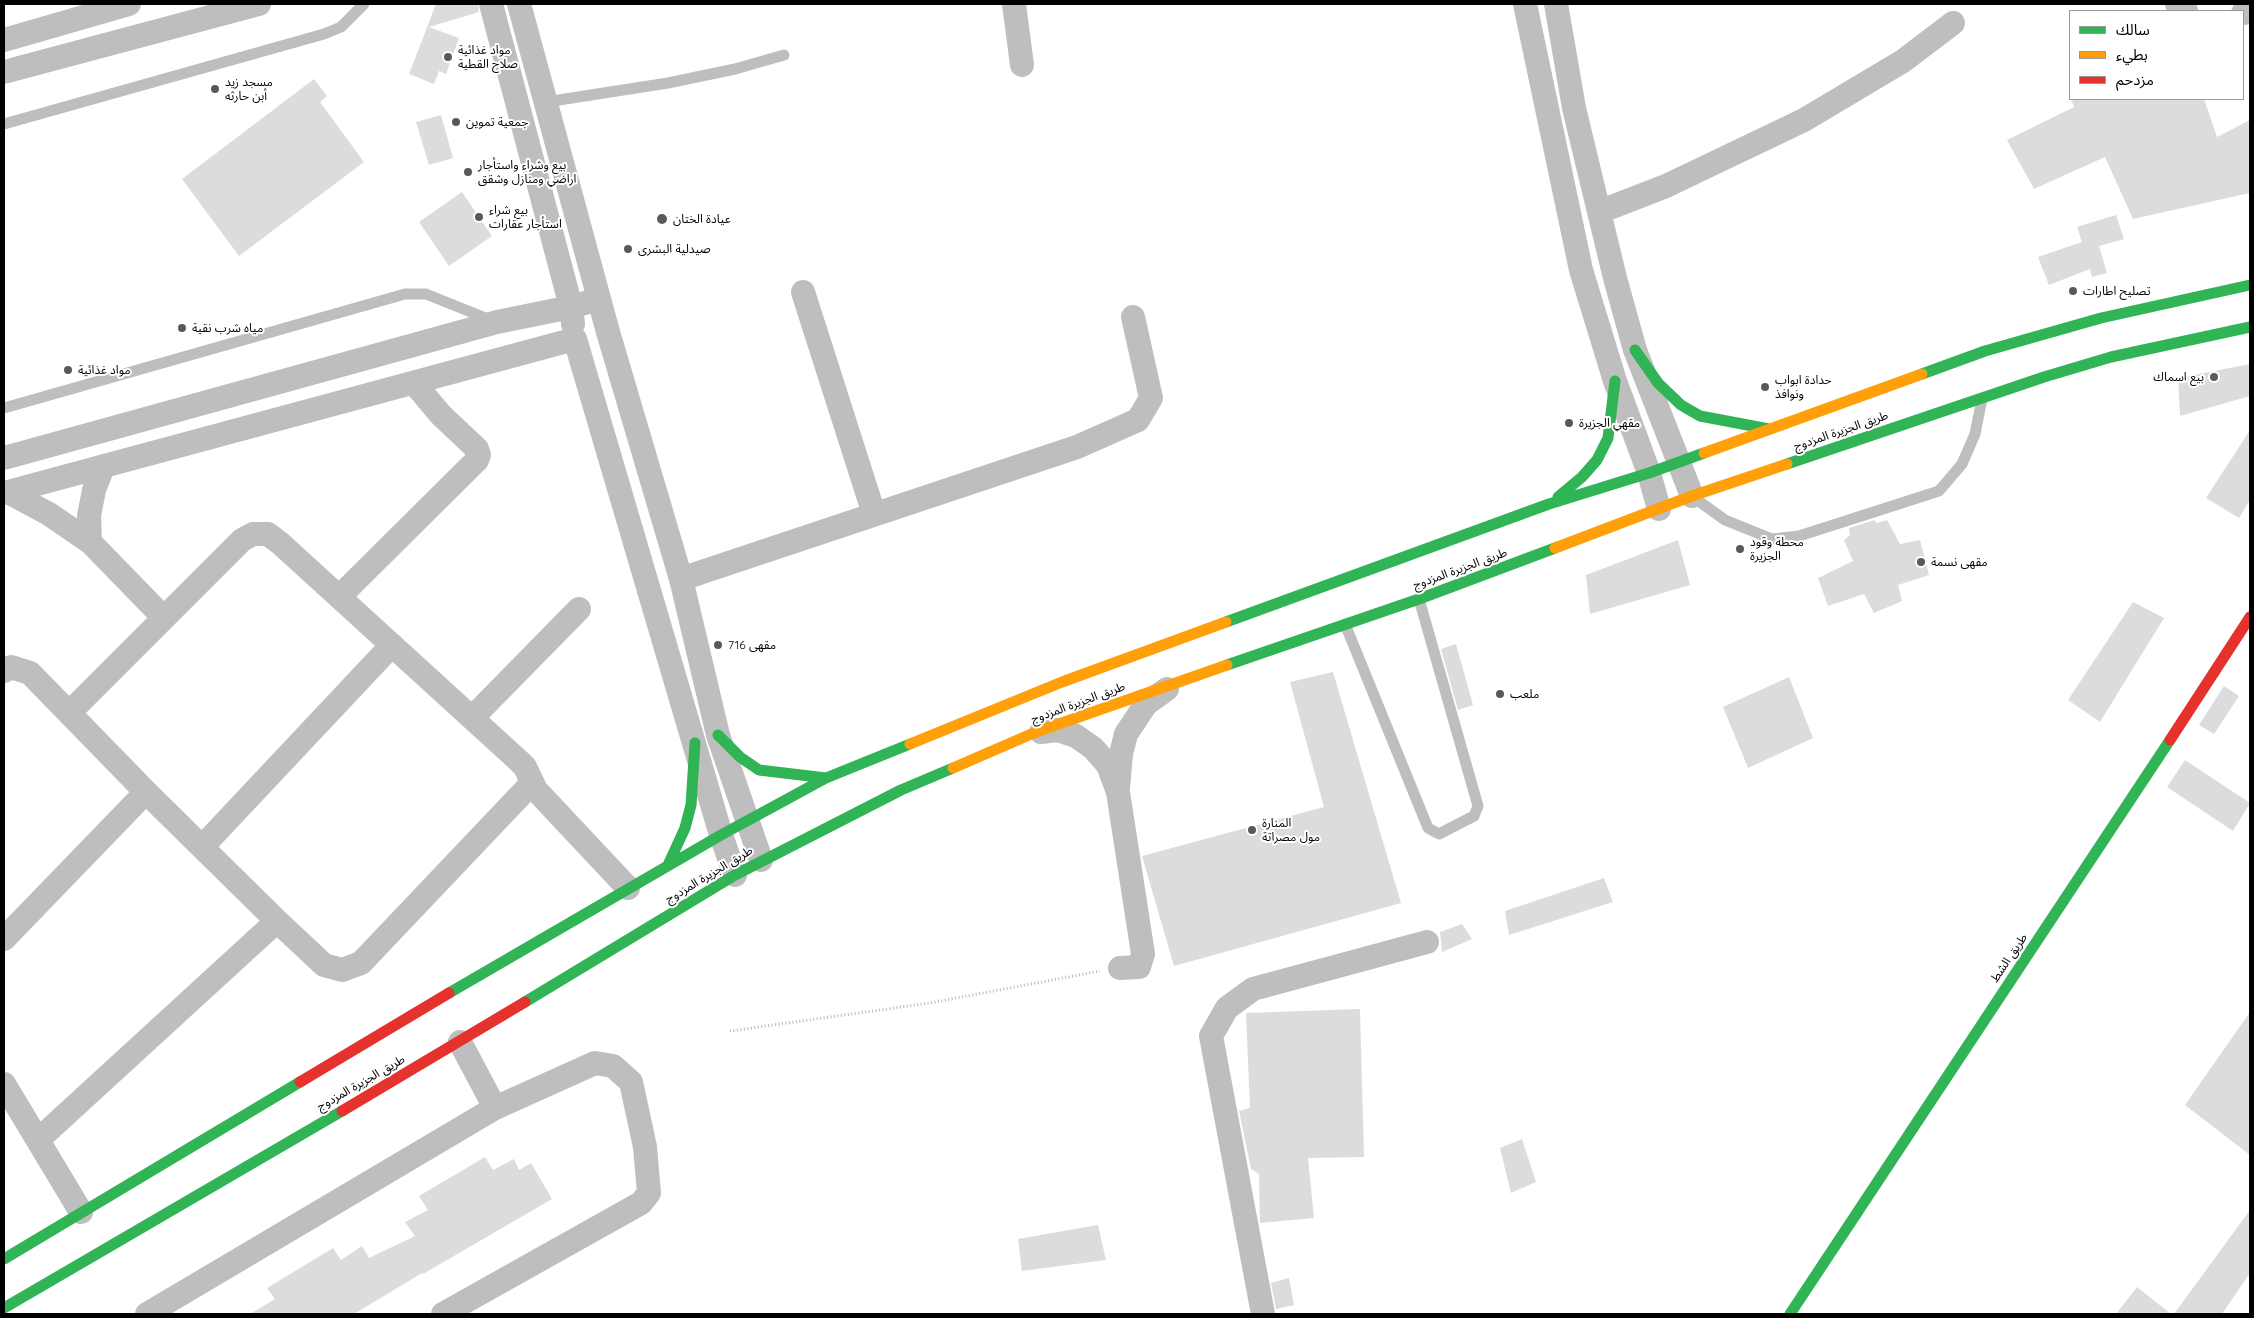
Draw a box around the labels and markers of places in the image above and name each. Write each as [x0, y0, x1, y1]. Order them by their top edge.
place label: مواد غذائية صلاح القطية [458, 43, 518, 71]
marker: مواد غذائية صلاح القطية [442, 51, 454, 63]
place label: مسجد زيد أبن حارثه [225, 75, 273, 103]
marker: مسجد زيد أبن حارثه [209, 83, 221, 95]
place label: جمعية تموين [466, 115, 528, 129]
marker: جمعية تموين [450, 116, 462, 128]
place label: بيع وشراء واستأجار اراضي ومنازل وشقق [478, 158, 576, 186]
marker: بيع وشراء واستأجار اراضي ومنازل وشقق [462, 166, 474, 178]
place label: بيع شراء استأجار عقارات [489, 203, 562, 231]
marker: بيع شراء استأجار عقارات [473, 211, 485, 223]
marker: عيادة الختان [655, 212, 669, 226]
place label: عيادة الختان [673, 212, 731, 226]
place label: صيدلية البشرى [638, 242, 711, 256]
marker: صيدلية البشرى [622, 243, 634, 255]
place label: تصليح اطارات [2083, 284, 2150, 298]
marker: تصليح اطارات [2067, 285, 2079, 297]
place label: مياه شرب نقية [192, 321, 263, 335]
marker: مياه شرب نقية [176, 322, 188, 334]
place label: مواد غذائية [78, 363, 131, 377]
marker: مواد غذائية [62, 364, 74, 376]
place label: بيع اسماك [2153, 370, 2204, 384]
marker: بيع اسماك [2208, 371, 2220, 383]
place label: حدادة ابواب ونوافذ [1775, 373, 1832, 401]
marker: حدادة ابواب ونوافذ [1759, 381, 1771, 393]
place label: مقهي الجزيرة [1579, 416, 1640, 430]
marker: مقهي الجزيرة [1563, 417, 1575, 429]
place label: محطة وقود الجزيرة [1750, 535, 1804, 563]
marker: محطة وقود الجزيرة [1734, 543, 1746, 555]
place label: مقهى نسمة [1931, 555, 1988, 569]
marker: مقهى نسمة [1915, 556, 1927, 568]
place label: مقهى 716 [728, 638, 776, 652]
marker: مقهى 716 [712, 639, 724, 651]
place label: ملعب [1510, 687, 1539, 701]
marker: ملعب [1494, 688, 1506, 700]
place label: المنارة مول مصراتة [1262, 816, 1320, 844]
marker: المنارة مول مصراتة [1246, 824, 1258, 836]

